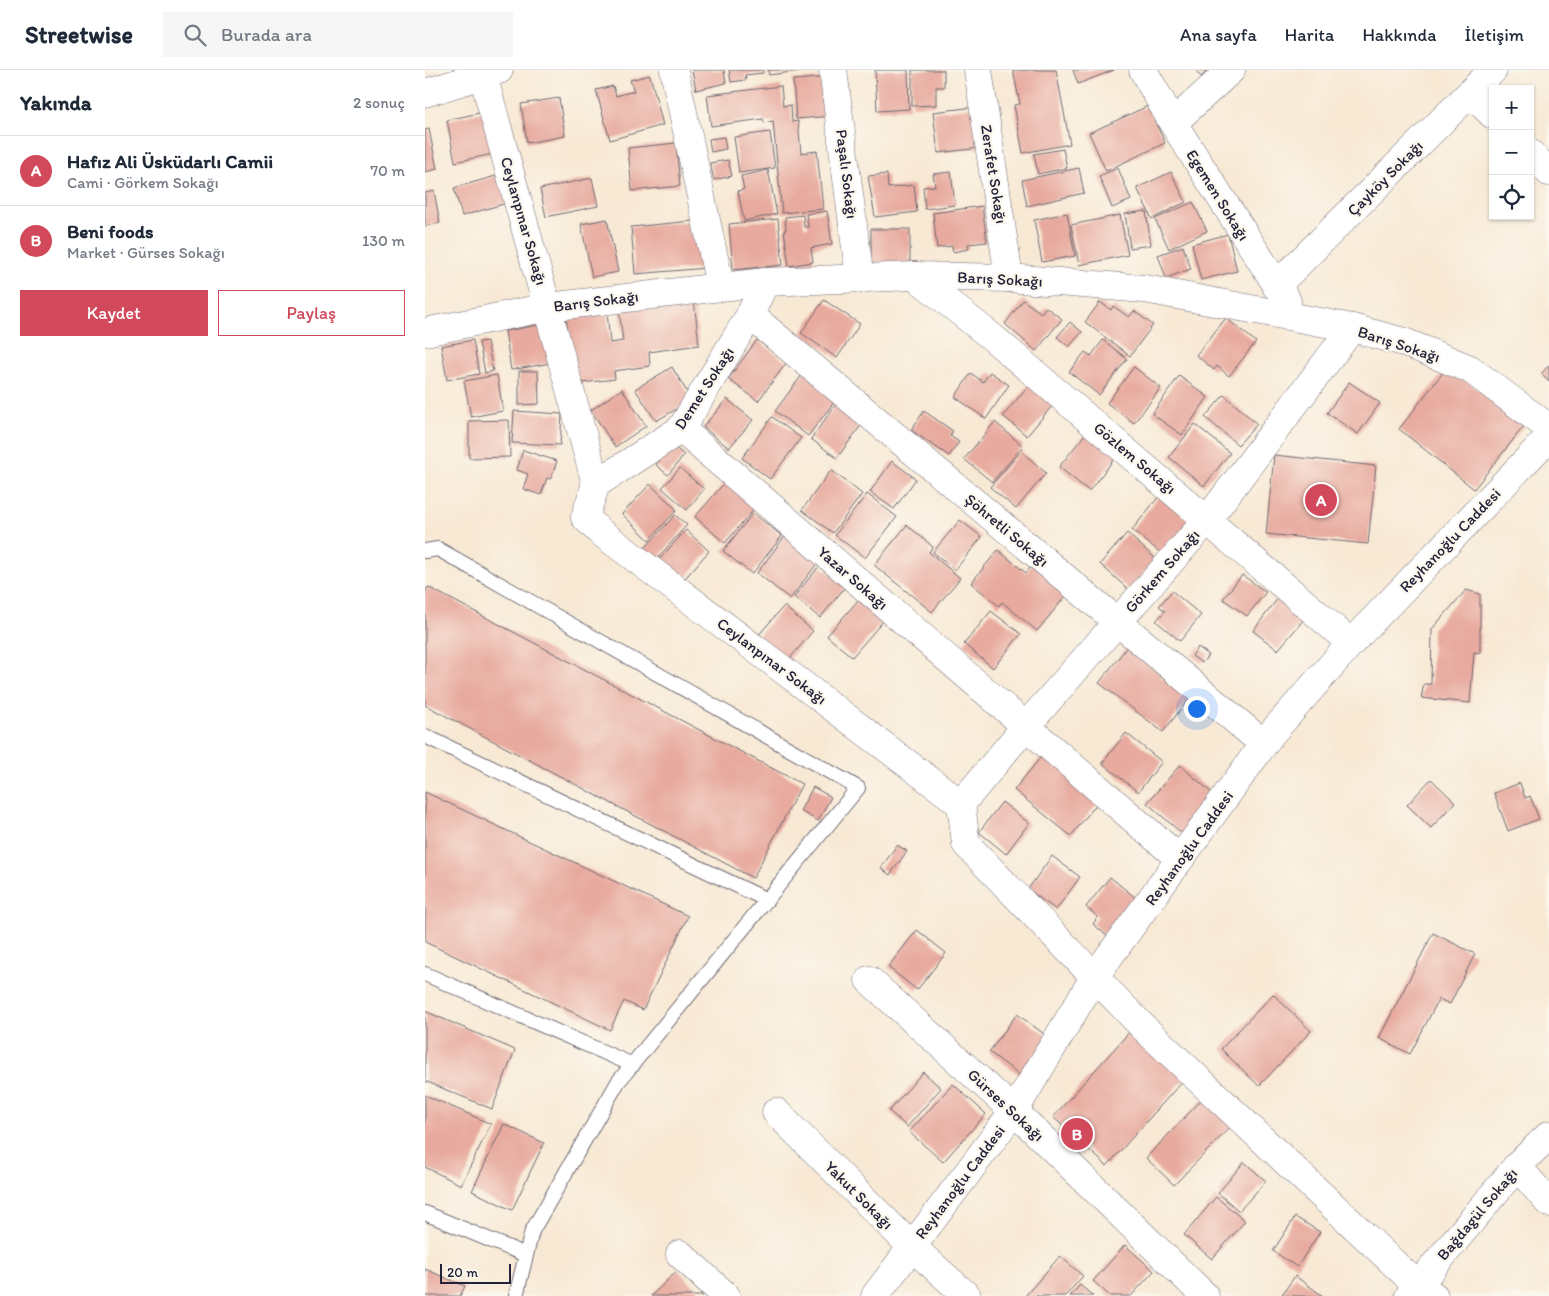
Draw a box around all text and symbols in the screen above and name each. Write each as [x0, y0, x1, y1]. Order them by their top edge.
search box [163, 12, 513, 57]
text: Streetwise [25, 20, 133, 49]
icon: search [181, 21, 209, 49]
text: Burada ara [221, 23, 312, 46]
text: Ana sayfa [1180, 24, 1257, 46]
text: Harita [1285, 24, 1334, 46]
text: Hakkında [1362, 24, 1437, 46]
text: İletişim [1465, 24, 1524, 46]
map controls [1489, 85, 1534, 220]
button: + [1489, 85, 1534, 130]
text: Yakında [20, 90, 92, 115]
text: 2 sonuç [353, 93, 405, 112]
street label: Zerafet Sokağı [977, 123, 1011, 225]
street label: Paşalı Sokağı [832, 128, 862, 220]
button: − [1489, 130, 1534, 175]
street label: Çayköy Sokağı [1343, 136, 1427, 220]
street label: Egemen Sokağı [1182, 146, 1254, 244]
text: Hafız Ali Üsküdarlı Camii [67, 150, 273, 173]
street label: Ceylanpınar Sokağı [497, 155, 551, 287]
text: A [31, 161, 41, 180]
text: 70 m [370, 161, 405, 180]
text: Cami · Görkem Sokağı [67, 173, 219, 192]
button: locate [1489, 175, 1534, 220]
text: Beni foods [67, 220, 154, 243]
text: B [31, 231, 41, 250]
text: 130 m [362, 231, 405, 250]
text: Market · Gürses Sokağı [67, 243, 225, 262]
street label: Barış Sokağı [957, 267, 1043, 291]
street label: Barış Sokağı [552, 286, 640, 316]
button: Kaydet [20, 290, 208, 336]
button: Paylaş [218, 290, 405, 336]
street label: Barış Sokağı [1355, 322, 1443, 366]
street label: Demet Sokağı [670, 343, 738, 433]
street label: Gözlem Sokağı [1090, 418, 1180, 498]
pin: A [1305, 481, 1337, 519]
street label: Reyhanoğlu Caddesi [1395, 484, 1505, 596]
street label: Şöhretli Sokağı [961, 489, 1053, 571]
street label: Görkem Sokağı [1121, 525, 1203, 617]
street label: Yazar Sokağı [814, 542, 892, 614]
street label: Ceylanpınar Sokağı [713, 614, 831, 708]
your location [1184, 696, 1210, 722]
street label: Reyhanoğlu Caddesi [1141, 787, 1237, 909]
street label: Gürses Sokağı [964, 1065, 1048, 1145]
pin: B [1061, 1115, 1093, 1153]
street label: Reyhanoğlu Caddesi [911, 1121, 1009, 1243]
street label: Yakut Sokağı [821, 1157, 897, 1233]
street label: Bağdagül Sokağı [1433, 1164, 1521, 1264]
scale bar [440, 1261, 511, 1284]
text: 20 m [447, 1264, 478, 1281]

